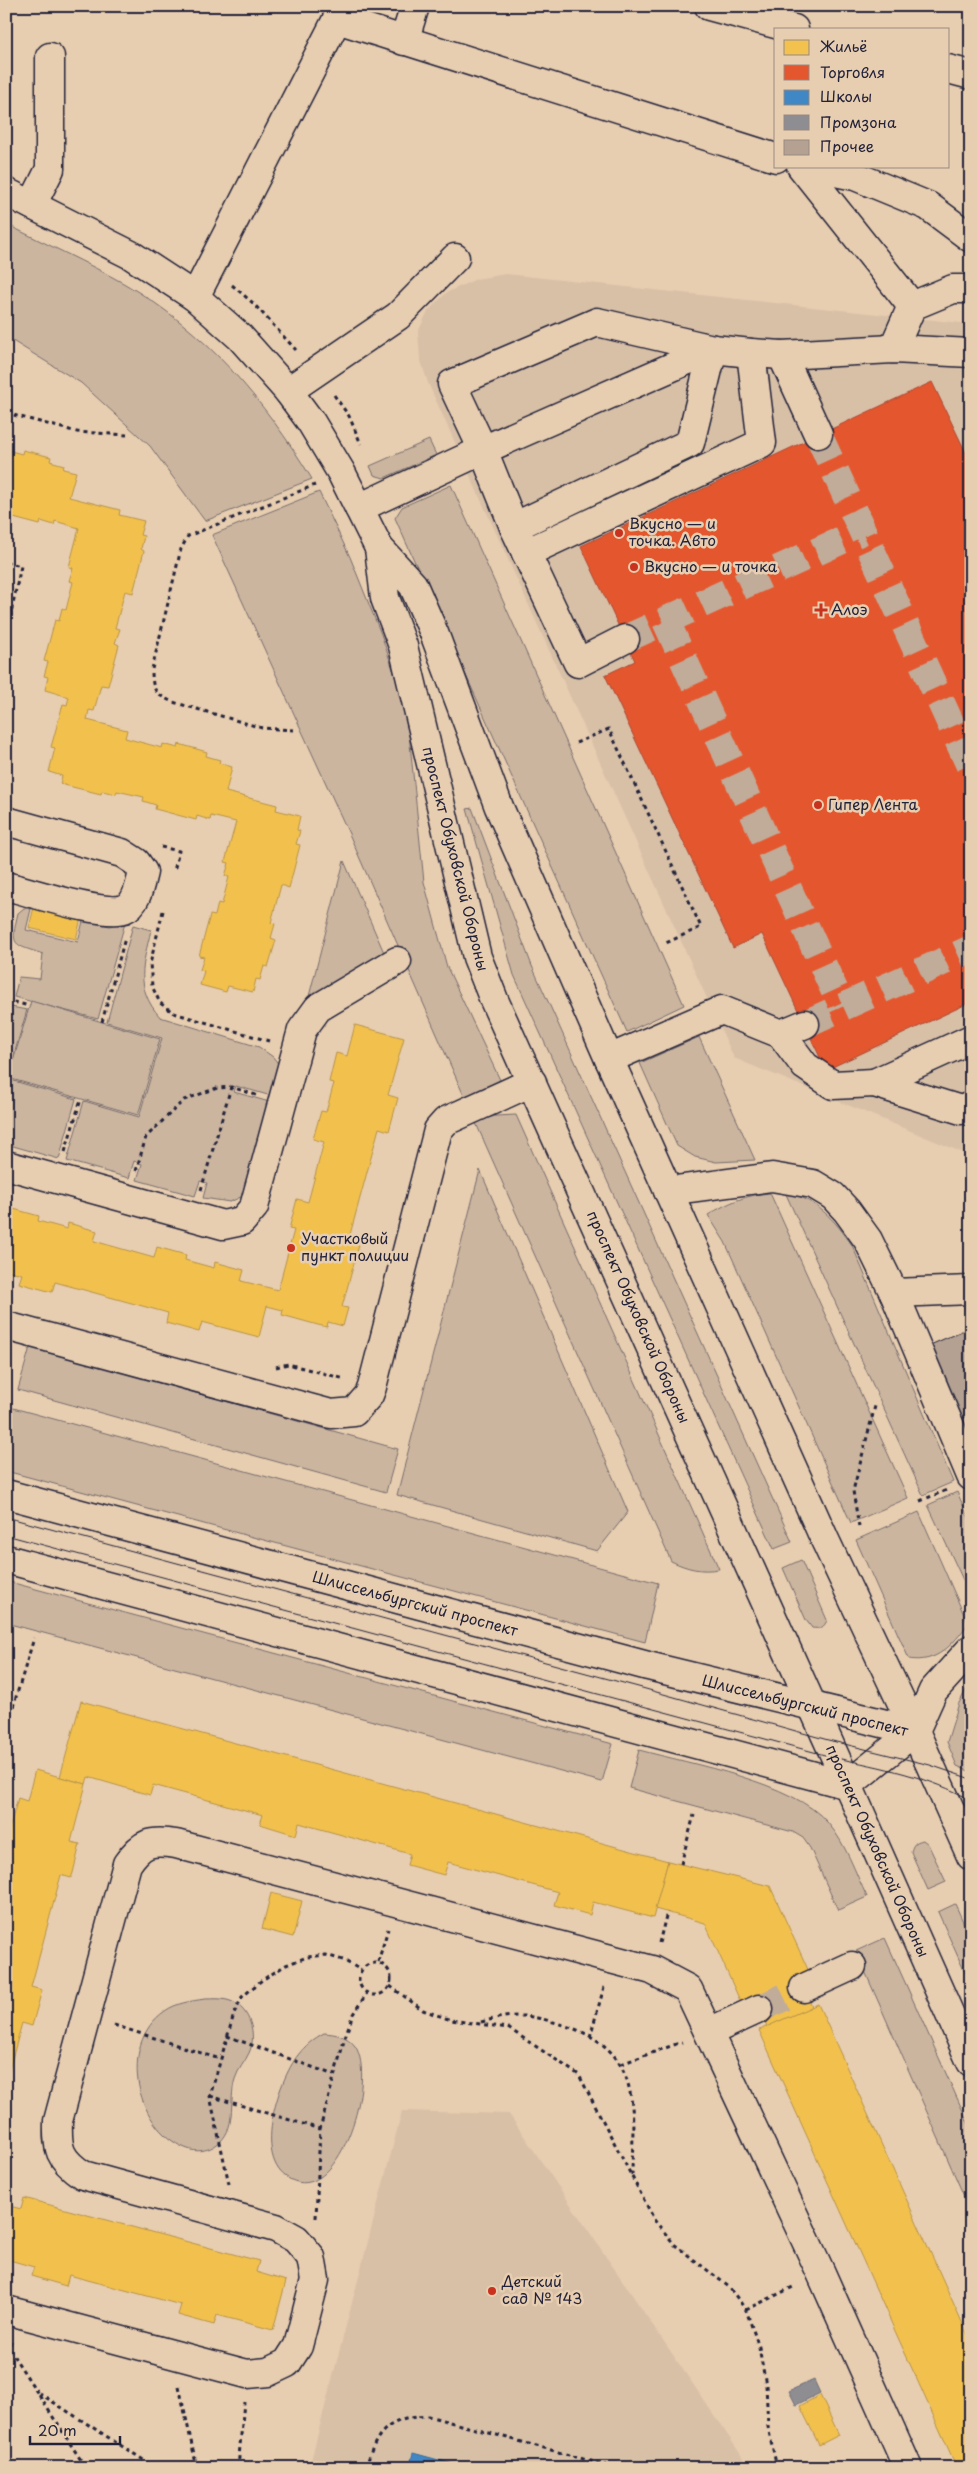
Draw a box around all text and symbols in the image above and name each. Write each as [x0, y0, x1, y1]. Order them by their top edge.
legend [774, 28, 950, 168]
text: Жильё [819, 34, 867, 57]
text: Торговля [820, 60, 885, 83]
text: Школы [820, 84, 872, 107]
text: Промзона [820, 110, 897, 133]
text: Прочее [820, 134, 874, 157]
place label: Вкусно — и точка. Авто [629, 511, 716, 551]
marker: Вкусно — и точка. Авто [613, 527, 625, 539]
place label: Вкусно — и точка [644, 554, 778, 577]
marker: Вкусно — и точка [628, 561, 640, 573]
place label: Алоэ [831, 597, 867, 620]
marker: Алоэ [815, 604, 827, 616]
street label: проспект Обуховской Обороны [417, 744, 496, 973]
place label: Гипер Лента [828, 792, 918, 815]
marker: Гипер Лента [812, 799, 824, 811]
street label: проспект Обуховской Обороны [582, 1206, 697, 1426]
place label: Участковый пункт полиции [301, 1226, 409, 1266]
marker: Участковый пункт полиции [285, 1242, 297, 1254]
street label: Шлиссельбургский проспект [310, 1564, 521, 1641]
street label: Шлиссельбургский проспект [700, 1668, 912, 1742]
street label: проспект Обуховской Обороны [821, 1740, 936, 1960]
place label: Детский сад № 143 [501, 2269, 582, 2309]
marker: Детский сад № 143 [486, 2285, 498, 2297]
scale bar [30, 2414, 120, 2446]
text: 20 m [38, 2418, 77, 2441]

